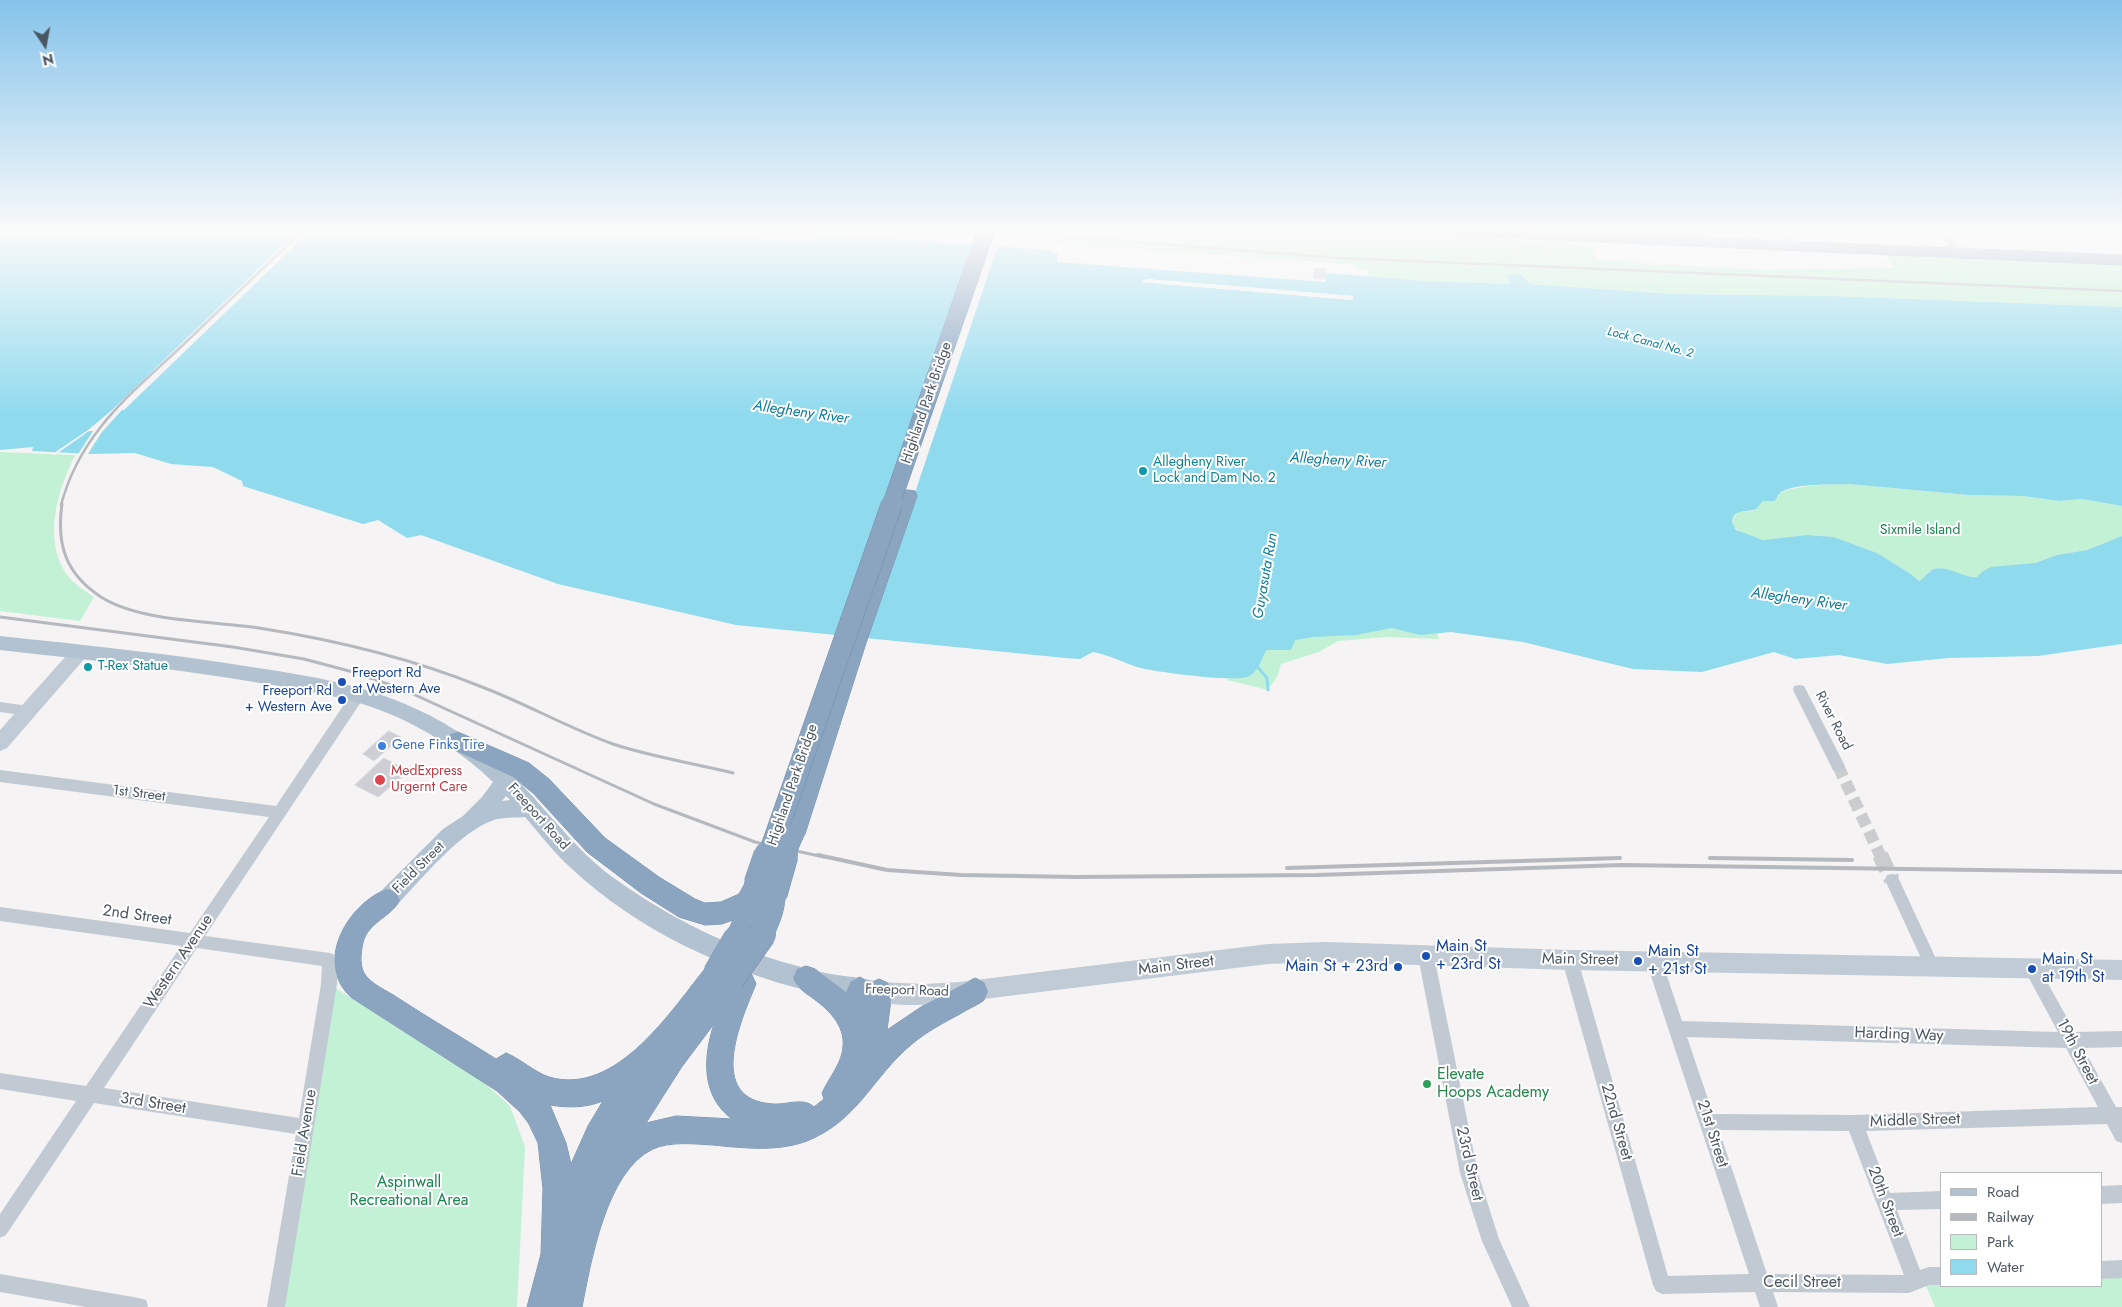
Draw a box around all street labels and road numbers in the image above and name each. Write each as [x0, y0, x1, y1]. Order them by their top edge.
street label: Highland Park Bridge [898, 340, 956, 466]
street label: River Road [1811, 689, 1855, 753]
street label: Highland Park Bridge [764, 722, 822, 848]
street label: Freeport Road [504, 780, 572, 854]
street label: 1st Street [112, 782, 166, 806]
street label: Field Street [389, 838, 449, 898]
street label: 2nd Street [101, 902, 173, 930]
street label: Western Avenue [140, 911, 218, 1013]
street label: Main Street [1542, 950, 1618, 970]
street label: Main Street [1137, 952, 1215, 980]
street label: Freeport Road [865, 981, 949, 1001]
street label: 19th Street [2052, 1016, 2102, 1088]
street label: Harding Way [1854, 1024, 1944, 1046]
street label: 22nd Street [1596, 1082, 1636, 1162]
street label: Field Avenue [289, 1088, 321, 1178]
street label: 3rd Street [119, 1089, 187, 1119]
street label: 21st Street [1692, 1098, 1732, 1170]
street label: Middle Street [1870, 1110, 1960, 1132]
street label: 23rd Street [1451, 1125, 1487, 1203]
street label: 20th Street [1863, 1164, 1907, 1240]
street label: Cecil Street [1763, 1273, 1841, 1293]

